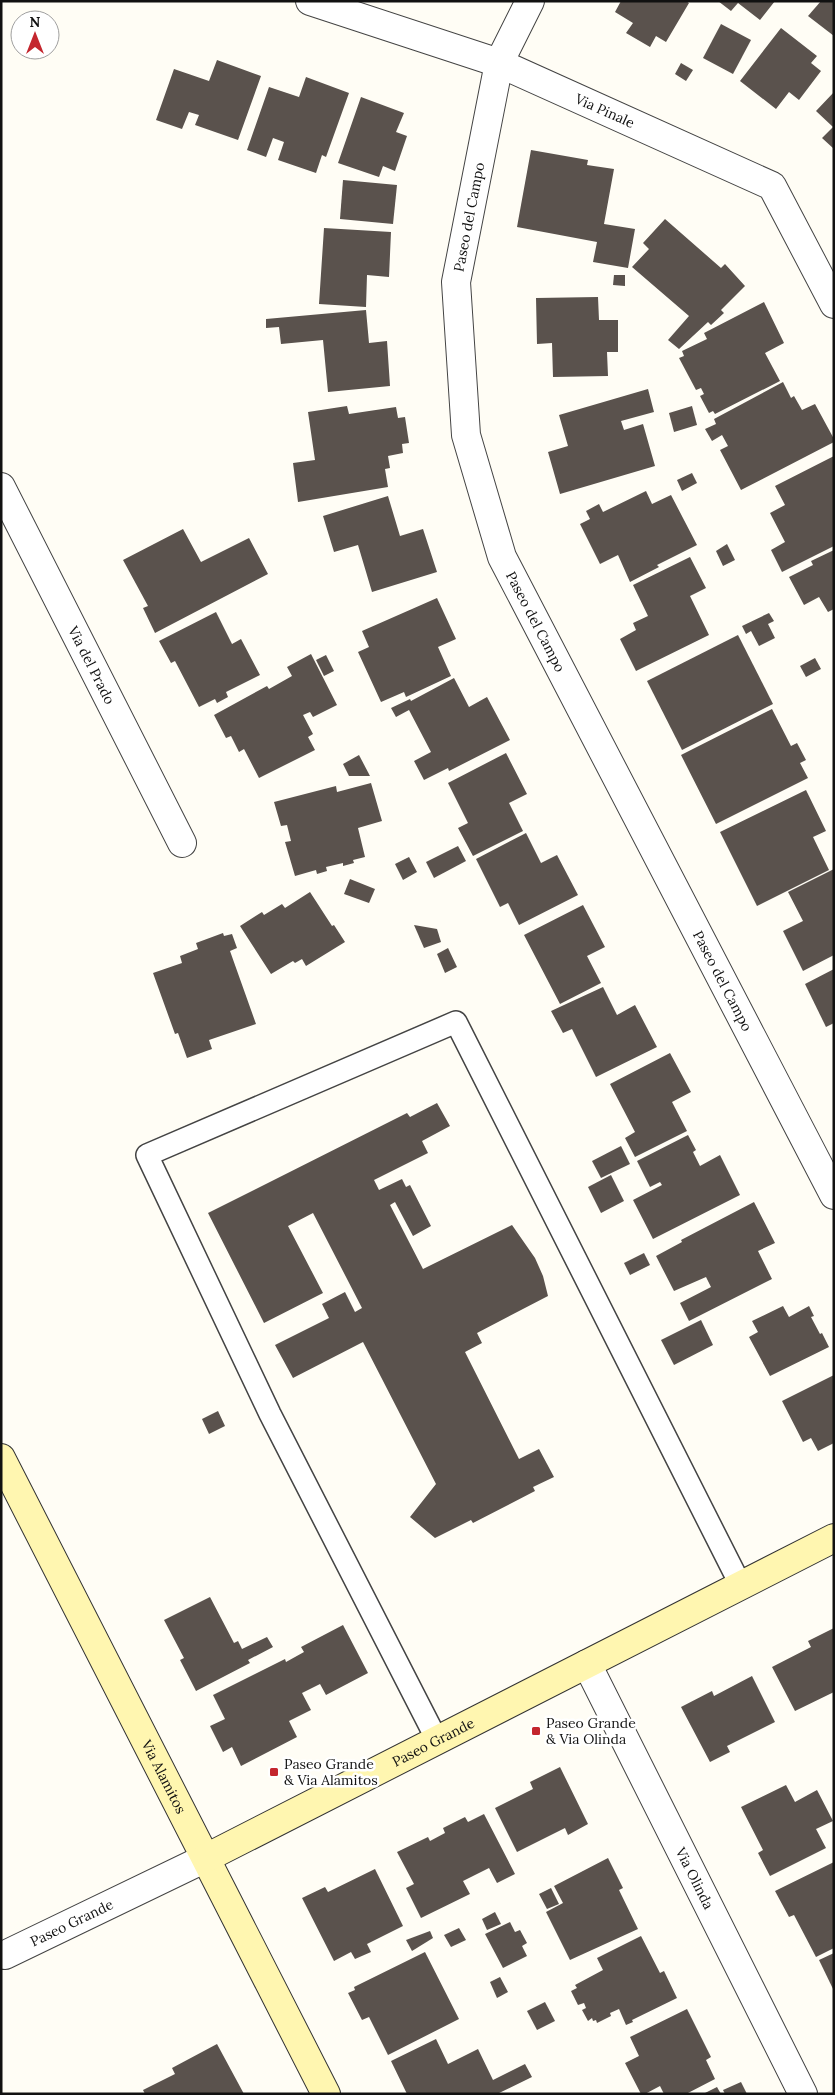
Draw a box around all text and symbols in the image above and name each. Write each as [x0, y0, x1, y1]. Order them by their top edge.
north arrow [10, 10, 60, 60]
text: N [30, 13, 41, 31]
street label: Via Pinale [571, 89, 638, 132]
street label: Paseo del Campo [450, 161, 488, 273]
street label: Paseo del Campo [502, 568, 569, 675]
street label: Via del Prado [64, 622, 119, 707]
street label: Paseo del Campo [689, 928, 756, 1034]
street label: Paseo Grande [389, 1714, 478, 1771]
place label: Paseo Grande & Via Olinda [546, 1714, 636, 1748]
marker: Paseo Grande & Via Olinda [530, 1725, 542, 1737]
street label: Via Alamitos [137, 1736, 190, 1817]
place label: Paseo Grande & Via Alamitos [284, 1755, 378, 1789]
marker: Paseo Grande & Via Alamitos [268, 1766, 280, 1778]
street label: Via Olinda [671, 1844, 718, 1912]
street label: Paseo Grande [27, 1895, 116, 1950]

